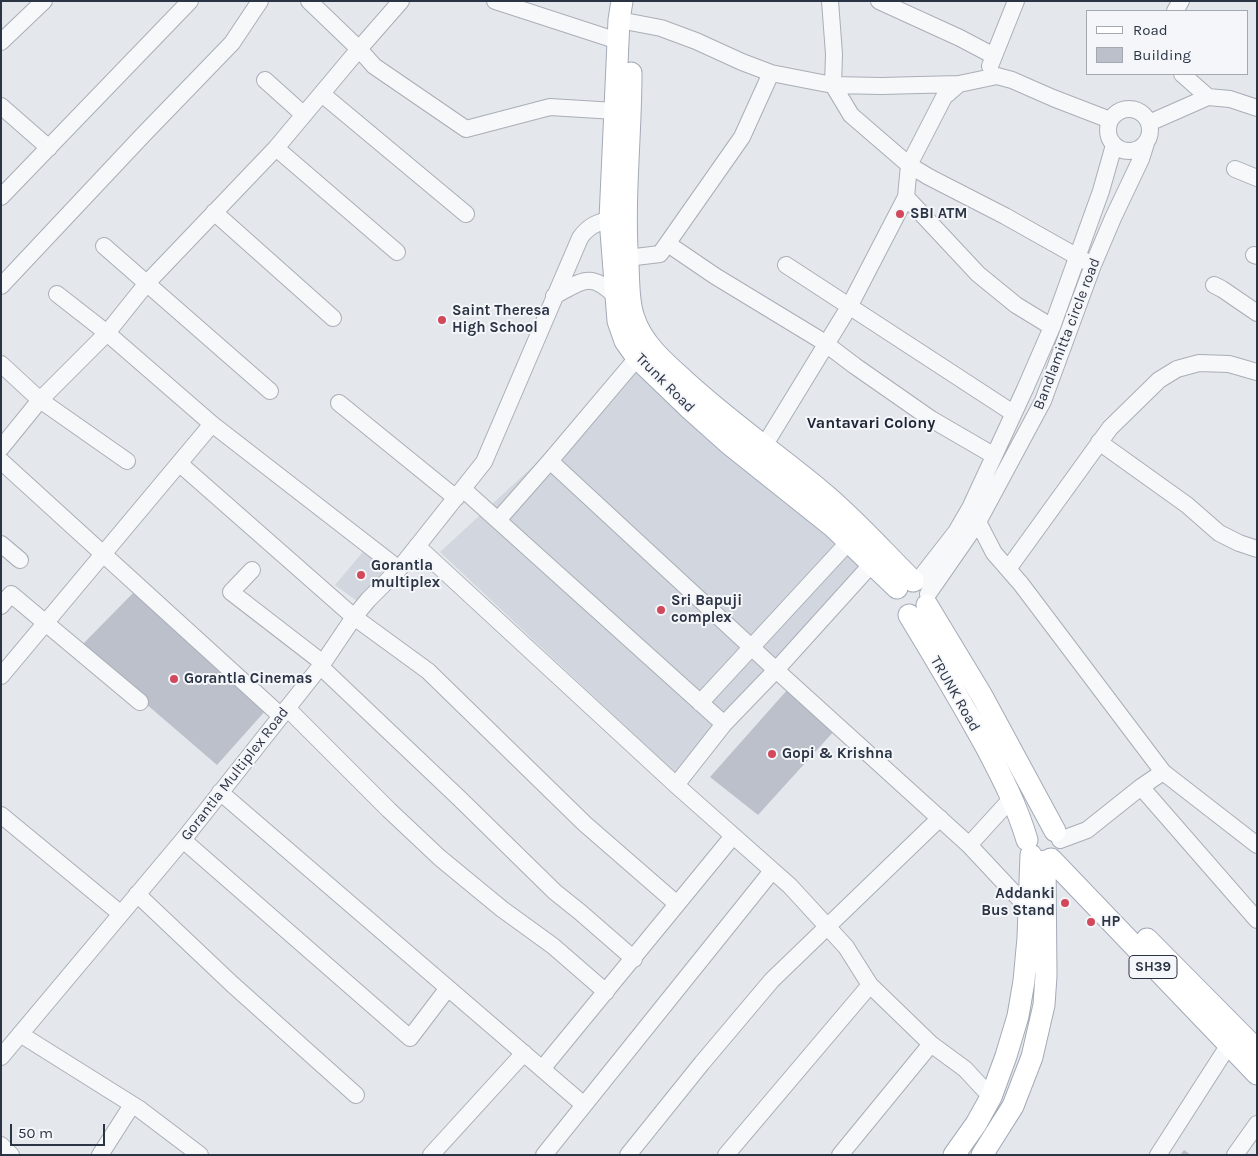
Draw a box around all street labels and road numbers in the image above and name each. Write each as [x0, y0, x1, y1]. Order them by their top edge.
street label: Bandlamitta circle road [1030, 256, 1104, 412]
street label: Trunk Road [632, 350, 698, 416]
street label: TRUNK Road [926, 653, 984, 735]
street label: Gorantla Multiplex Road [177, 704, 293, 844]
road number: SH39 [1129, 956, 1177, 979]

